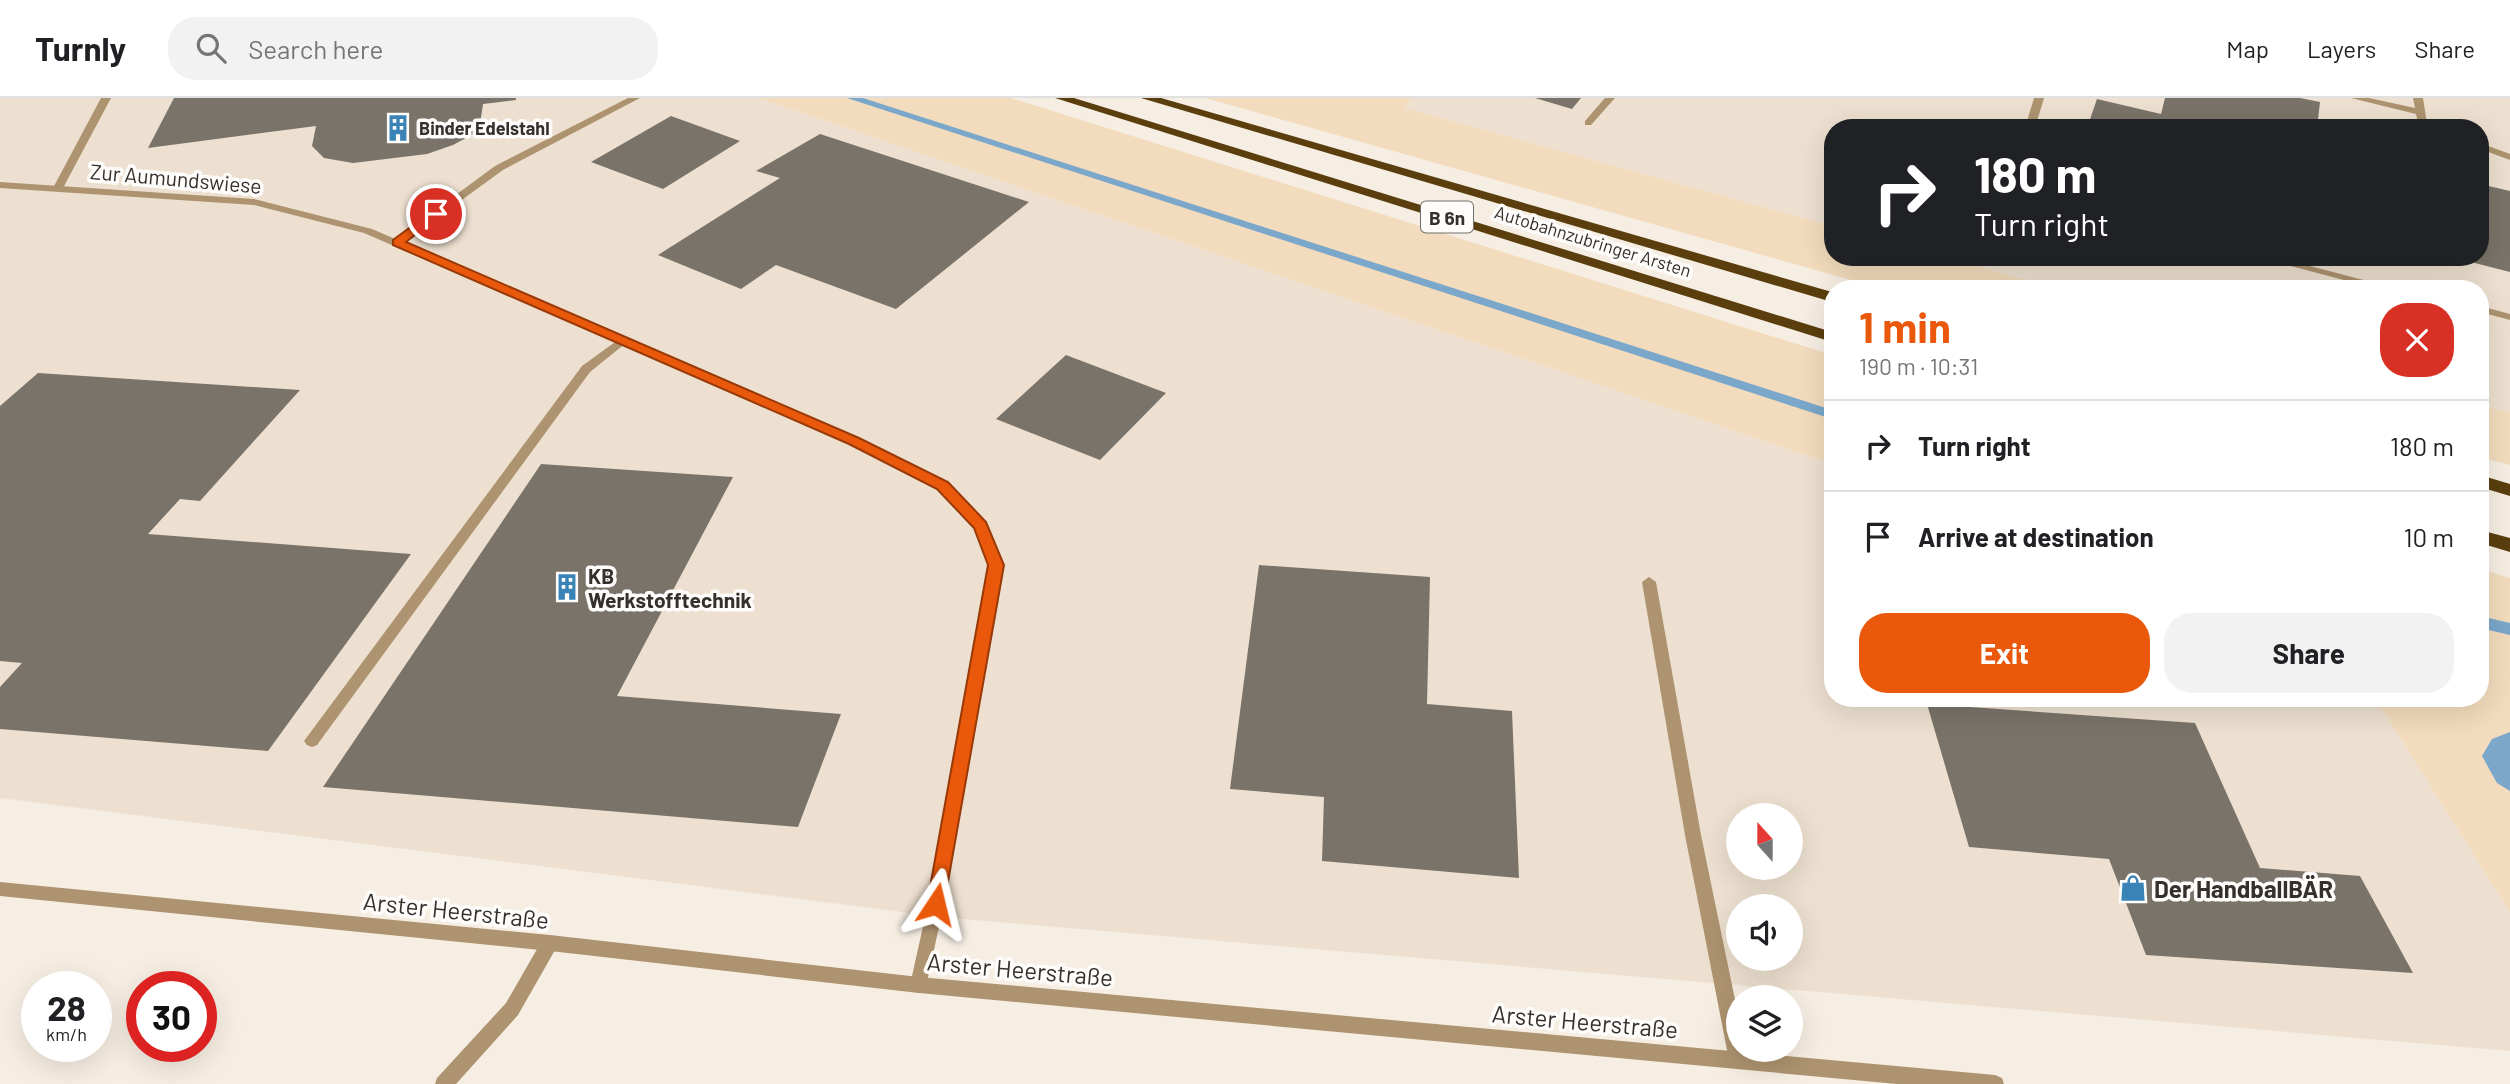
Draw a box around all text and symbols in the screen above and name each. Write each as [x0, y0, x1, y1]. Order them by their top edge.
search box [168, 17, 658, 80]
text: Turnly [35, 28, 126, 68]
icon: search [192, 29, 230, 67]
text: Search here [248, 33, 383, 64]
text: Map [2226, 34, 2269, 63]
text: Layers [2307, 34, 2376, 63]
text: Share [2414, 34, 2475, 63]
building icon: Binder Edelstahl [383, 113, 413, 143]
place label: Binder Edelstahl [419, 117, 550, 139]
text: 180 m [1974, 144, 2097, 203]
icon: right [1859, 147, 1950, 238]
street label: Zur Aumundswiese [89, 158, 263, 198]
pin [406, 184, 466, 244]
icon: arrive [417, 195, 455, 233]
street label: Autobahnzubringer Arsten [1492, 201, 1694, 281]
road number: B 6n [1421, 202, 1473, 232]
text: Turn right [1974, 204, 2109, 242]
text: 1 min [1859, 301, 1951, 351]
button: close [2380, 303, 2454, 377]
text: 190 m · 10:31 [1859, 352, 1978, 380]
icon: right [1859, 427, 1897, 465]
text: Turn right [1918, 430, 2031, 461]
text: 180 m [2390, 430, 2454, 461]
icon: arrive [1859, 518, 1897, 556]
text: Arrive at destination [1918, 521, 2154, 552]
text: 10 m [2404, 521, 2454, 552]
place label: KB Werkstofftechnik [588, 563, 752, 612]
building icon: KB Werkstofftechnik [552, 572, 582, 602]
button: Exit [1859, 613, 2150, 693]
button: Share [2164, 613, 2454, 693]
north arrow [1726, 803, 1802, 880]
map controls [1726, 803, 1803, 1062]
position arrow [899, 867, 973, 941]
shop icon: Der HandballBÄR [2118, 873, 2148, 903]
place label: Der HandballBÄR [2154, 874, 2333, 903]
street label: Arster Heerstraße [362, 886, 550, 934]
button: sound [1726, 894, 1803, 971]
street label: Arster Heerstraße [926, 946, 1114, 992]
speed limit sign: 30 [126, 971, 217, 1062]
button: layers [1726, 985, 1803, 1062]
text: 28 [47, 986, 86, 1028]
street label: Arster Heerstraße [1491, 998, 1679, 1044]
text: km/h [46, 1023, 87, 1045]

